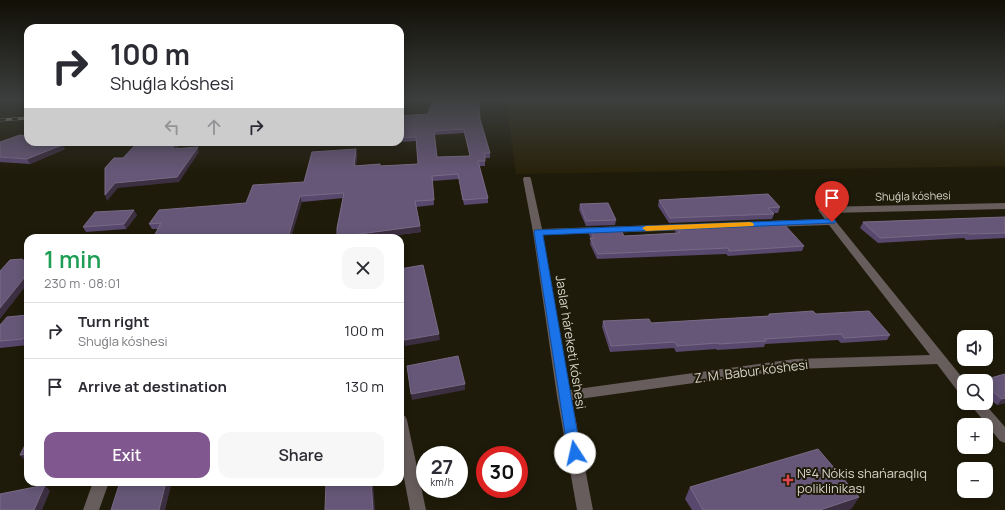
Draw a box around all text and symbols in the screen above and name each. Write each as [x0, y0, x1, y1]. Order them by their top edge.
text: 100 m [110, 35, 190, 73]
icon: right [44, 40, 96, 92]
text: Shuǵla kóshesi [110, 71, 234, 95]
icon: left [161, 116, 183, 138]
icon: ahead [203, 116, 225, 138]
icon: right [245, 116, 267, 138]
pin [815, 181, 849, 222]
icon: arrive [821, 187, 843, 209]
street label: Shuǵla kóshesi [875, 187, 951, 204]
text: 1 min [44, 242, 101, 275]
button: close [342, 247, 384, 289]
text: 230 m · 08:01 [44, 274, 121, 292]
street label: Jaslar háreketi kóshesi [552, 274, 590, 410]
text: Turn right [78, 311, 149, 332]
icon: right [44, 320, 66, 342]
text: 100 m [344, 320, 384, 341]
map controls [957, 330, 993, 498]
button: sound [957, 330, 993, 366]
text: Shuǵla kóshesi [78, 332, 168, 350]
street label: Z. M. Babur kóshesi [693, 355, 809, 387]
button: search [957, 374, 993, 410]
icon: arrive [44, 376, 66, 398]
text: Arrive at destination [78, 376, 227, 397]
text: 130 m [345, 376, 384, 397]
button: + [957, 418, 993, 454]
button: Exit [44, 432, 210, 478]
button: Share [218, 432, 384, 478]
position arrow [554, 432, 596, 474]
speed limit sign: 30 [476, 446, 528, 498]
text: 27 [431, 453, 453, 480]
button: − [957, 462, 993, 498]
place label: №4 Nókis shańaraqlıq poliklinikası [797, 464, 927, 497]
marker: №4 Nókis shańaraqlıq poliklinikası [782, 474, 794, 486]
text: km/h [430, 475, 454, 489]

